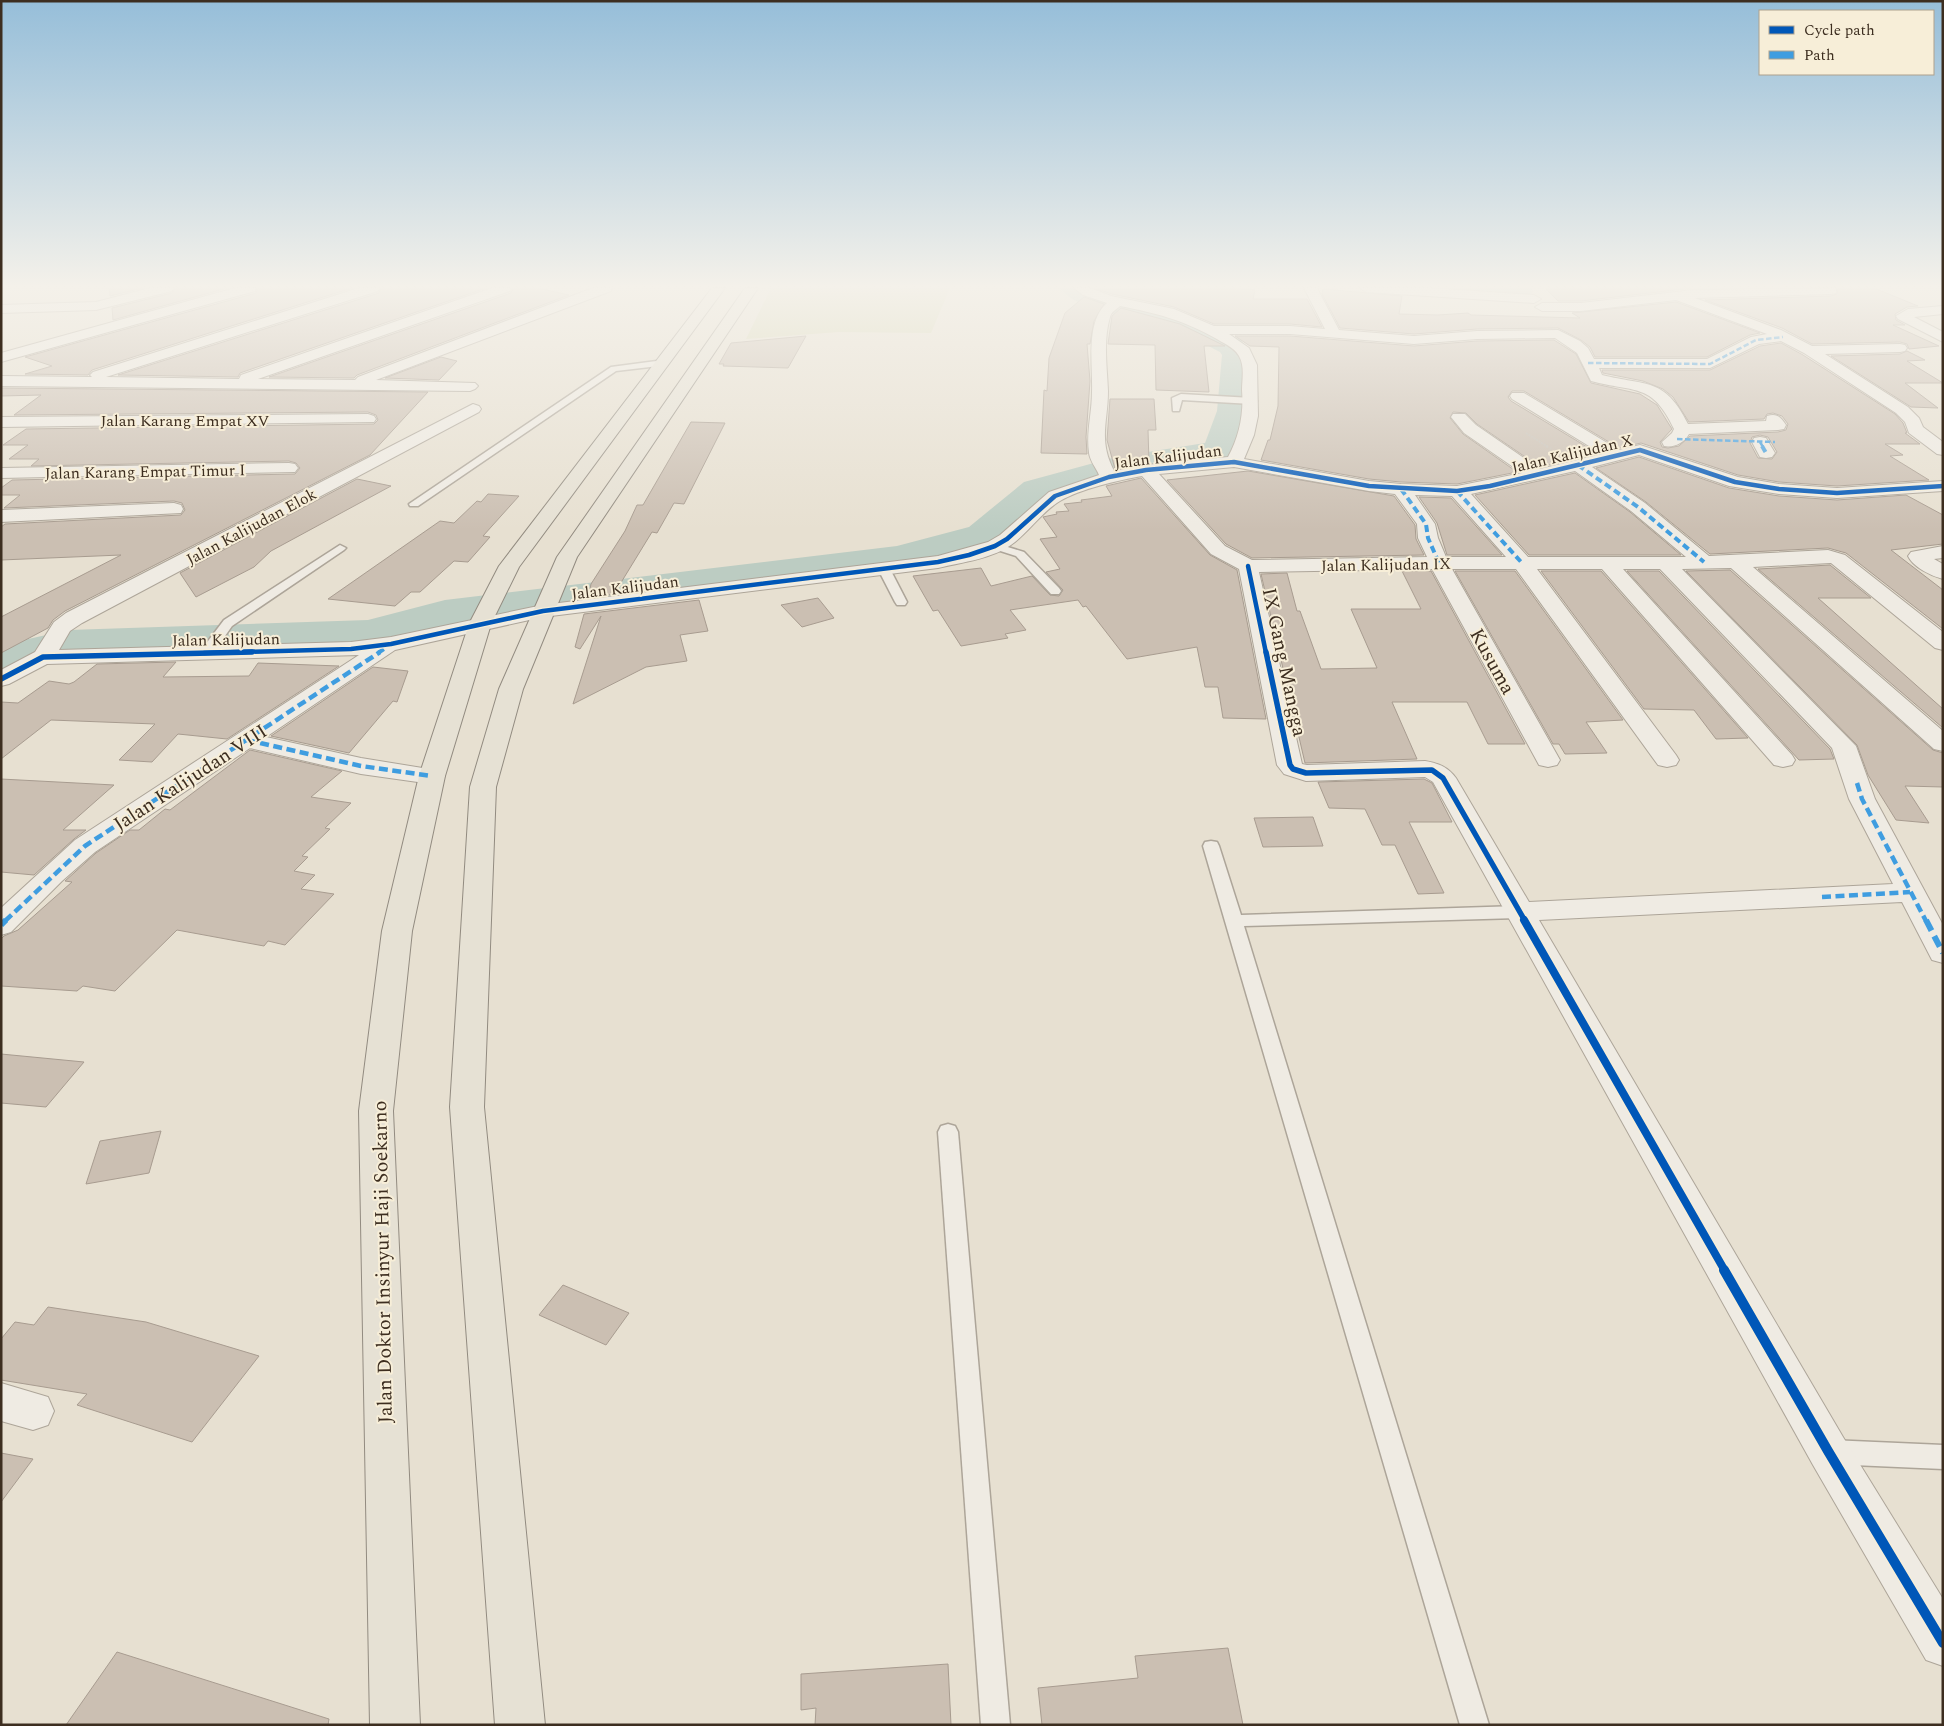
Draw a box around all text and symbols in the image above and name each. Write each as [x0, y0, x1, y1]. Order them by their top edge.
legend [1759, 10, 1934, 75]
text: Cycle path [1804, 19, 1875, 42]
text: Path [1804, 44, 1835, 67]
street label: Jalan Karang Empat XV [101, 409, 270, 433]
street label: Jalan Kalijudan X [1509, 428, 1635, 480]
street label: Jalan Kalijudan [1113, 438, 1223, 475]
street label: Jalan Karang Empat Timur I [45, 458, 246, 486]
street label: Jalan Kalijudan Elok [182, 482, 321, 571]
street label: Jalan Kalijudan IX [1321, 552, 1451, 578]
street label: Jalan Kalijudan [570, 569, 680, 606]
street label: IX Gang Mangga [1254, 585, 1315, 740]
street label: Kusuma [1462, 623, 1523, 700]
street label: Jalan Kalijudan [172, 627, 280, 653]
street label: Jalan Kalijudan VIII [108, 717, 273, 839]
street label: Jalan Doktor Insinyur Haji Soekarno [365, 1100, 401, 1424]

